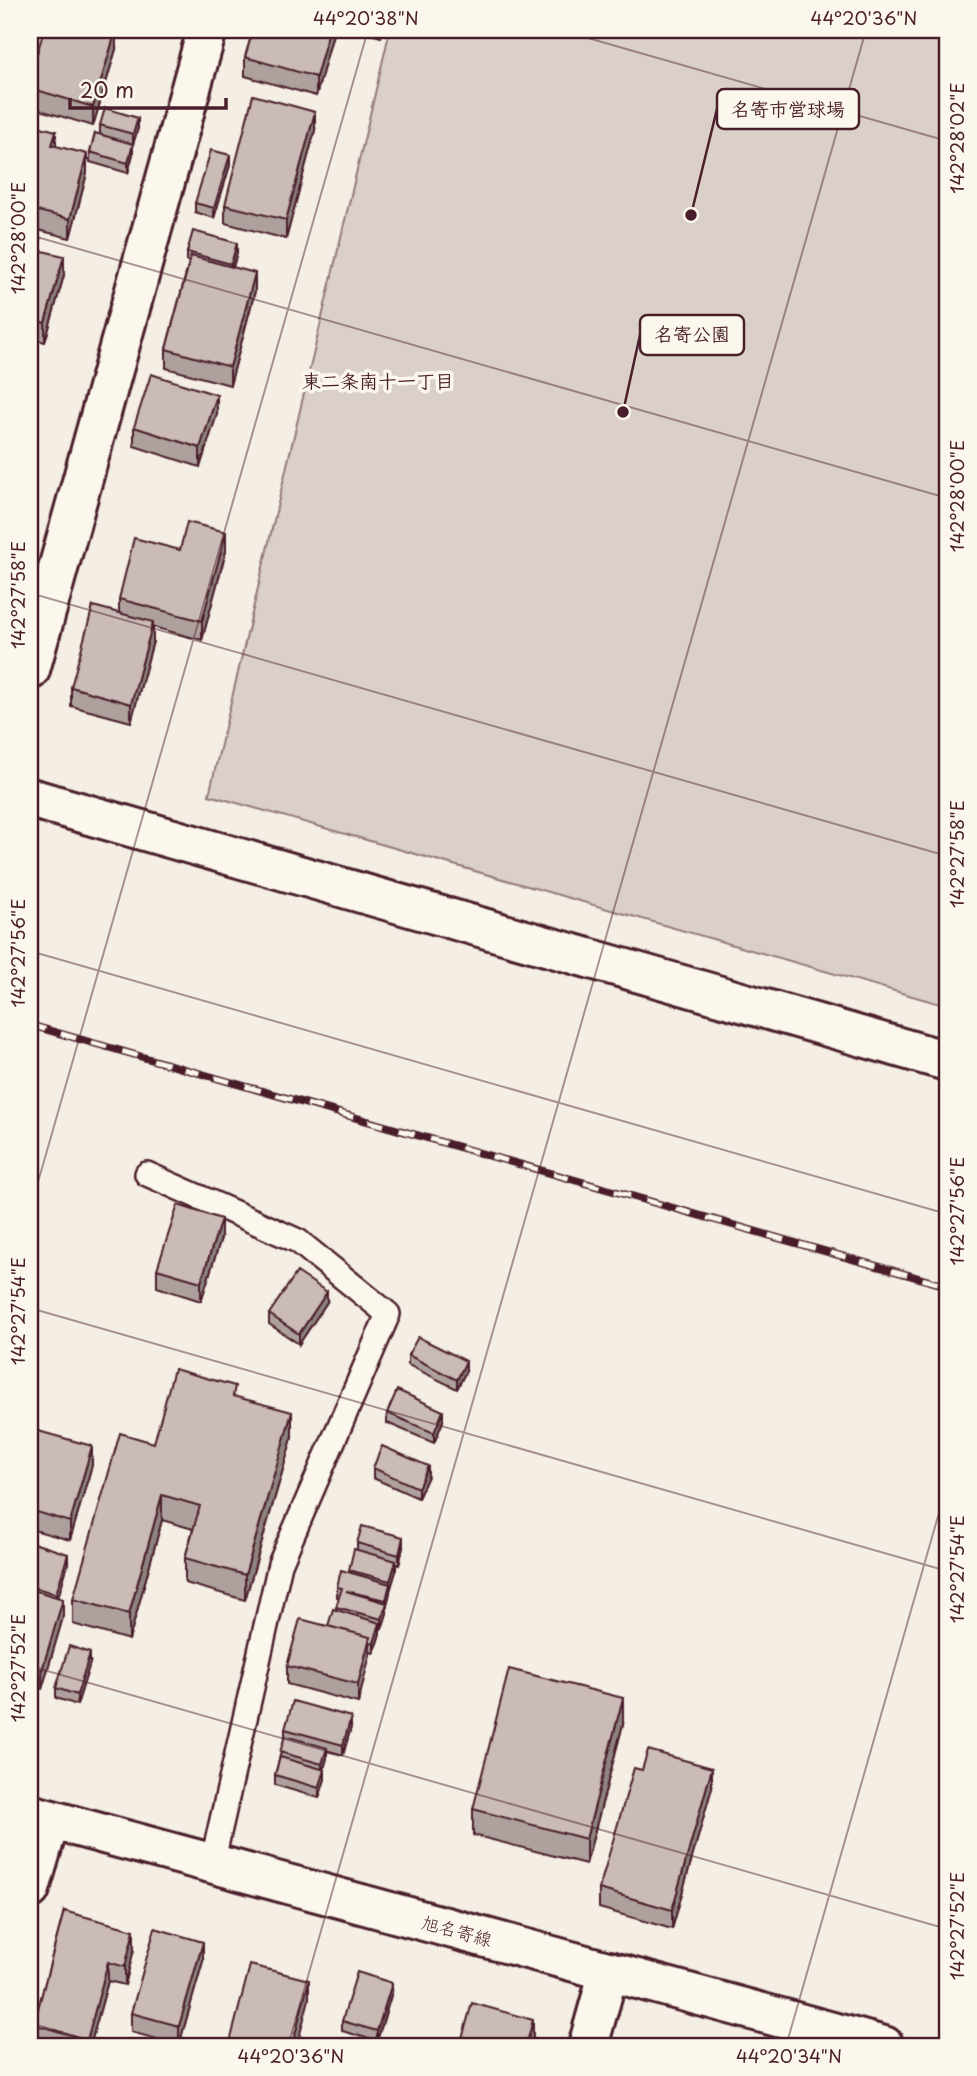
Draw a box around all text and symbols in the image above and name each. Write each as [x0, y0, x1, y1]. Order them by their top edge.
text: 44°20'38"N [313, 4, 419, 31]
text: 44°20'36"N [811, 4, 917, 31]
scale bar [70, 66, 226, 110]
text: 20 m [80, 73, 134, 105]
text: 142°28'02"E [943, 82, 970, 194]
callout: 名寄市営球場 [717, 89, 859, 129]
text: 名寄市営球場 [731, 94, 845, 122]
text: 142°28'00"E [4, 182, 31, 294]
callout: 名寄公園 [640, 315, 744, 355]
text: 名寄公園 [654, 319, 730, 347]
district label: 東二条南十一丁目 [302, 366, 454, 394]
text: 142°28'00"E [943, 440, 970, 552]
text: 142°27'58"E [4, 541, 31, 649]
text: 142°27'58"E [943, 800, 970, 908]
text: 142°27'56"E [4, 899, 31, 1007]
text: 142°27'56"E [943, 1157, 970, 1265]
text: 142°27'54"E [4, 1257, 31, 1365]
text: 142°27'54"E [943, 1515, 970, 1623]
text: 142°27'52"E [4, 1614, 31, 1722]
text: 142°27'52"E [943, 1872, 970, 1980]
street label: 旭名寄線 [419, 1908, 495, 1952]
text: 44°20'36"N [238, 2042, 344, 2069]
text: 44°20'34"N [736, 2042, 842, 2069]

